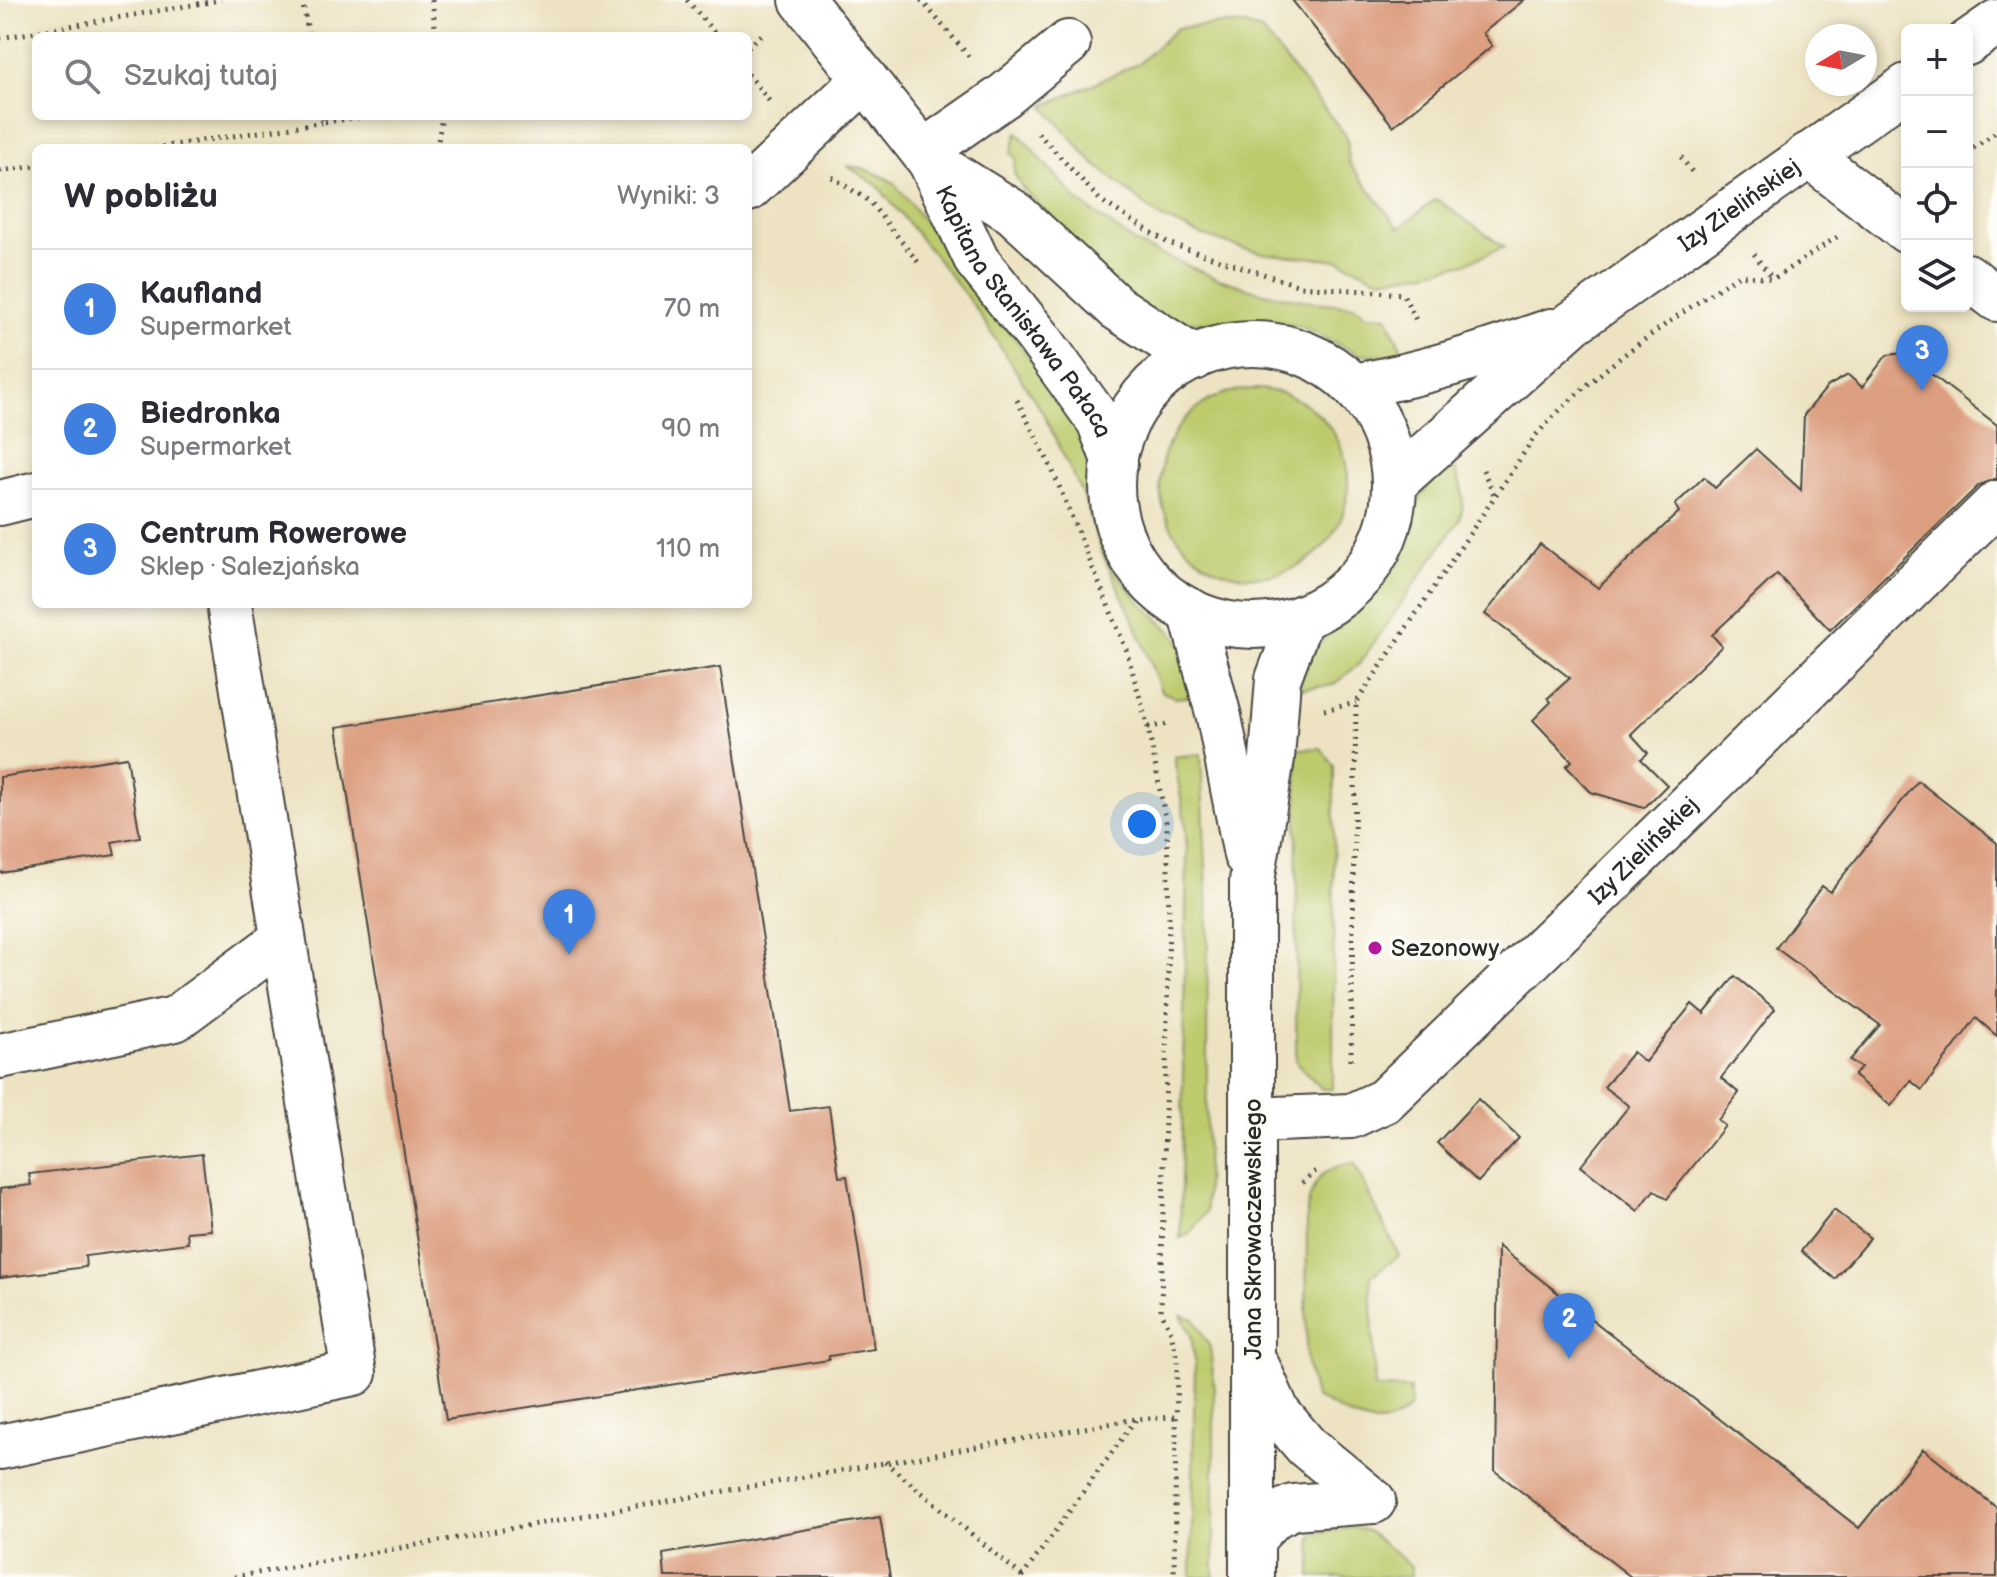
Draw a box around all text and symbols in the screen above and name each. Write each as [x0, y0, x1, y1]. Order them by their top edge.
north arrow [1805, 24, 1877, 96]
map controls [1901, 24, 1973, 312]
button: + [1901, 24, 1973, 96]
search box [32, 32, 752, 120]
icon: search [60, 54, 104, 98]
text: Szukaj tutaj [124, 58, 278, 94]
button: − [1901, 96, 1973, 168]
street label: Izy Zielińskiej [1673, 152, 1806, 258]
button: locate [1901, 168, 1973, 240]
text: W pobliżu [64, 176, 218, 217]
text: Wyniki: 3 [617, 181, 720, 212]
street label: Kapitana Stanisława Pałaca [929, 181, 1118, 442]
button: layers [1901, 240, 1973, 312]
text: Kaufland [140, 276, 262, 312]
text: 1 [85, 294, 95, 325]
text: 70 m [663, 294, 720, 325]
text: Supermarket [140, 312, 291, 343]
pin: 3 [1896, 325, 1948, 391]
text: Biedronka [140, 396, 281, 432]
text: 2 [82, 414, 98, 445]
text: 90 m [661, 414, 720, 445]
text: Supermarket [140, 432, 291, 463]
text: Centrum Rowerowe [140, 516, 407, 552]
text: 3 [82, 534, 98, 565]
text: 110 m [656, 534, 720, 565]
text: Sklep · Salezjańska [140, 552, 360, 583]
street label: Izy Zielińskiej [1583, 790, 1705, 911]
your location [1122, 804, 1162, 844]
pin: 1 [543, 889, 595, 955]
place label: Sezonowy [1391, 934, 1499, 963]
marker: Sezonowy [1366, 939, 1384, 957]
street label: Jana Skrowaczewskiego [1239, 1098, 1268, 1360]
pin: 2 [1543, 1293, 1595, 1359]

